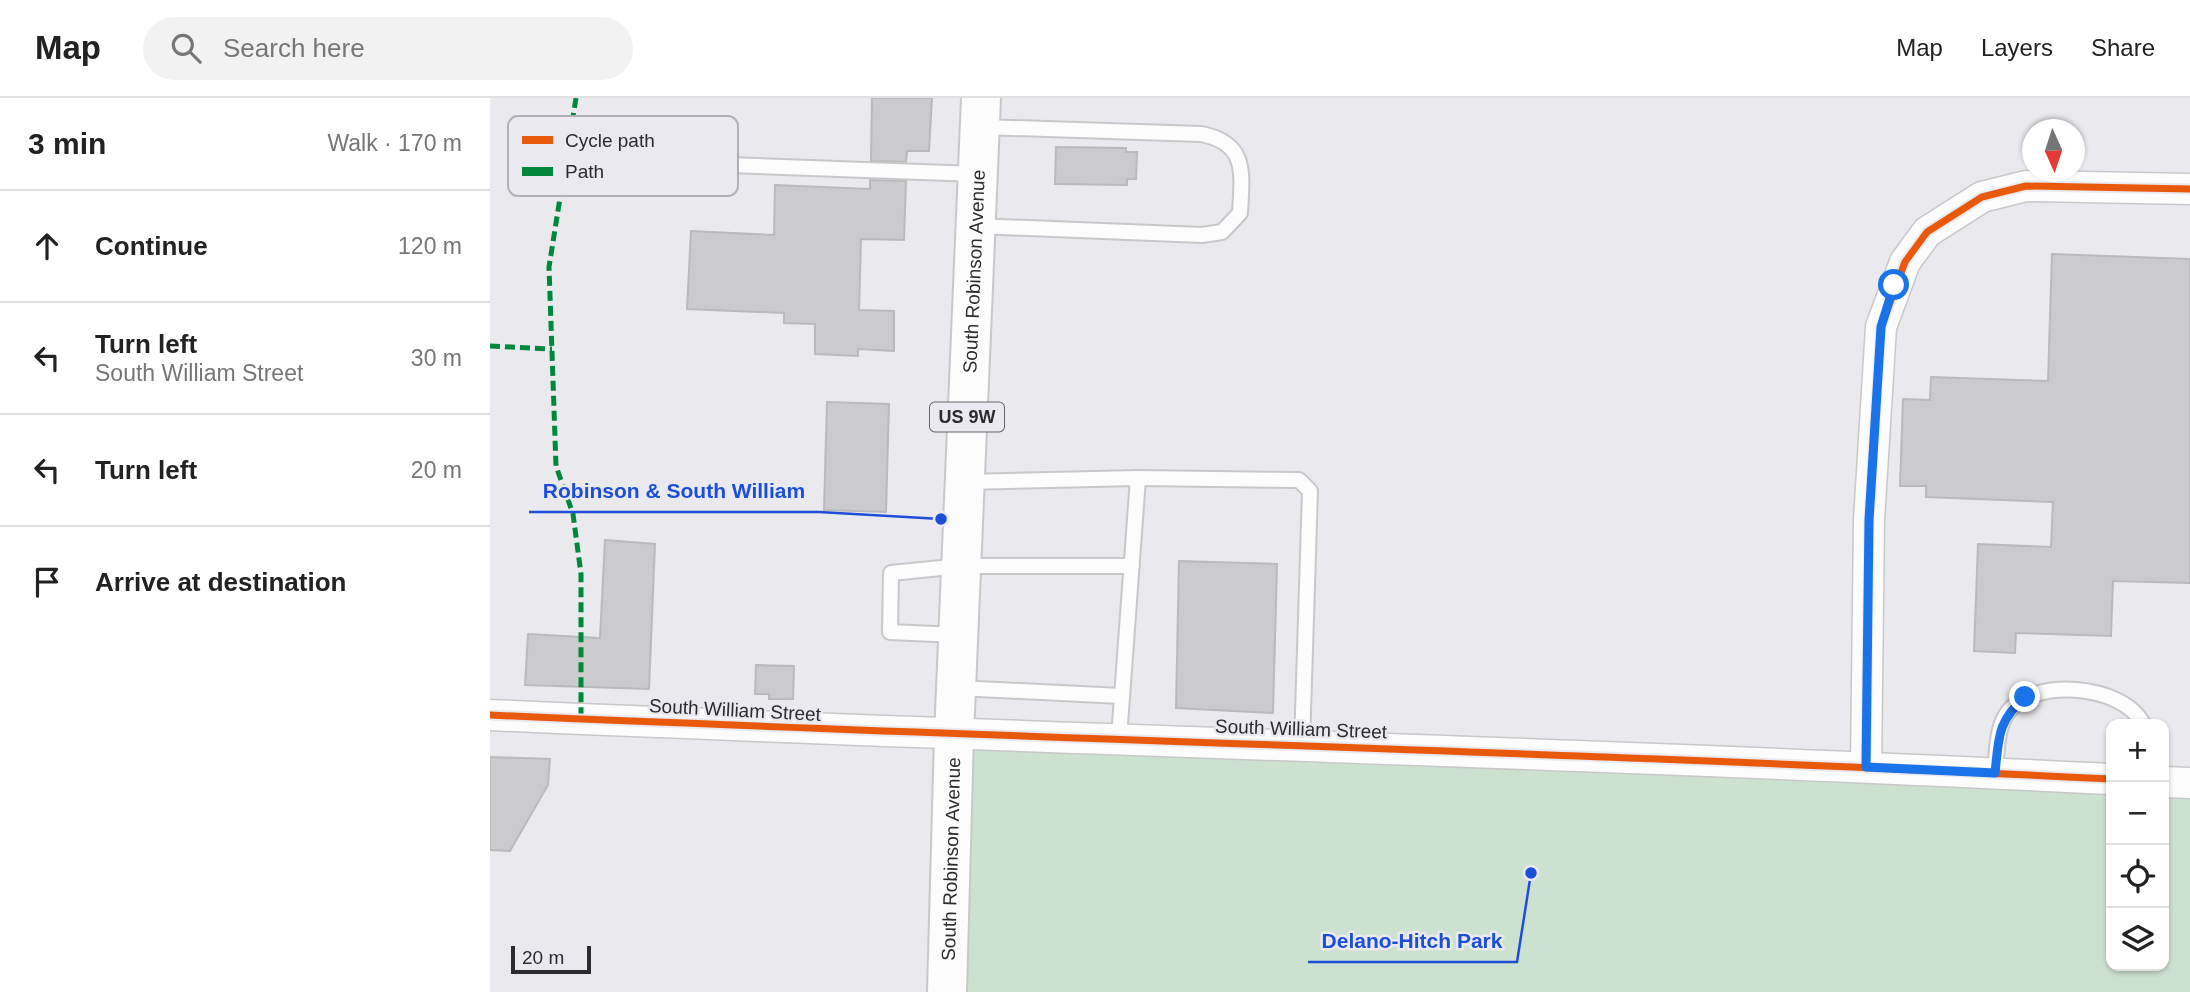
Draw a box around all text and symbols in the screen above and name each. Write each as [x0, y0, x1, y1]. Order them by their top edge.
search box [143, 17, 633, 80]
text: Map [35, 29, 101, 66]
icon: search [167, 29, 205, 67]
text: Search here [223, 33, 365, 63]
text: Map [1896, 34, 1943, 61]
text: Layers [1981, 34, 2053, 61]
text: Share [2091, 34, 2155, 61]
legend [508, 116, 738, 196]
north arrow [2022, 119, 2085, 182]
text: 3 min [28, 127, 106, 160]
text: Walk · 170 m [327, 130, 462, 156]
text: Cycle path [565, 130, 655, 151]
text: Path [565, 161, 604, 182]
street label: South Robinson Avenue [959, 169, 988, 374]
icon: ahead [28, 227, 66, 265]
text: Continue [95, 231, 208, 261]
text: 120 m [398, 233, 462, 259]
route start [1878, 269, 1909, 300]
text: Turn left [95, 329, 197, 359]
icon: left [28, 339, 66, 377]
text: 30 m [411, 345, 462, 371]
text: South William Street [95, 360, 303, 386]
road number: US 9W [930, 402, 1004, 432]
icon: left [28, 451, 66, 489]
text: Turn left [95, 455, 197, 485]
text: 20 m [411, 457, 462, 483]
callout: Robinson & South William [529, 470, 819, 512]
text: Robinson & South William [543, 479, 805, 502]
icon: arrive [28, 563, 66, 601]
text: Arrive at destination [95, 567, 346, 597]
route end [2009, 681, 2040, 712]
street label: South William Street [649, 695, 822, 725]
street label: South William Street [1215, 716, 1388, 743]
map controls [2106, 719, 2169, 971]
button: + [2106, 719, 2169, 782]
street label: South Robinson Avenue [937, 757, 964, 961]
button: − [2106, 782, 2169, 845]
button: locate [2106, 845, 2169, 908]
button: layers [2106, 908, 2169, 971]
callout: Delano-Hitch Park [1308, 920, 1517, 962]
text: Delano-Hitch Park [1322, 929, 1503, 952]
scale bar [511, 943, 592, 975]
text: 20 m [522, 947, 564, 968]

